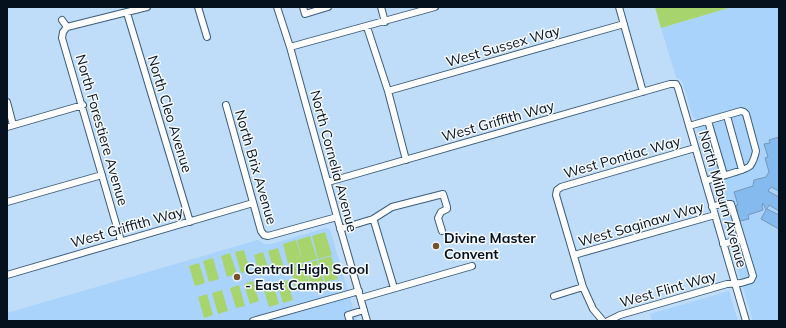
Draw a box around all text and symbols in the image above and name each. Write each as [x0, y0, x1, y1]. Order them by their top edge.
street label: West Sussex Way [444, 21, 563, 71]
street label: North Forestiere Avenue [72, 52, 132, 208]
street label: North Cleo Avenue [144, 53, 196, 175]
street label: North Cornelia Avenue [306, 88, 362, 234]
street label: West Griffith Way [440, 96, 557, 146]
street label: North Brix Avenue [231, 108, 281, 226]
street label: North Milburn Avenue [695, 128, 751, 270]
street label: West Pontiac Way [562, 132, 683, 182]
street label: West Saginaw Way [576, 197, 706, 251]
street label: West Griffith Way [69, 202, 186, 252]
place label: Divine Master Convent [444, 229, 536, 263]
marker: Divine Master Convent [431, 241, 441, 251]
place label: Central High Scool - East Campus [245, 260, 369, 294]
street label: West Flint Way [618, 266, 719, 311]
marker: Central High Scool - East Campus [232, 272, 242, 282]

